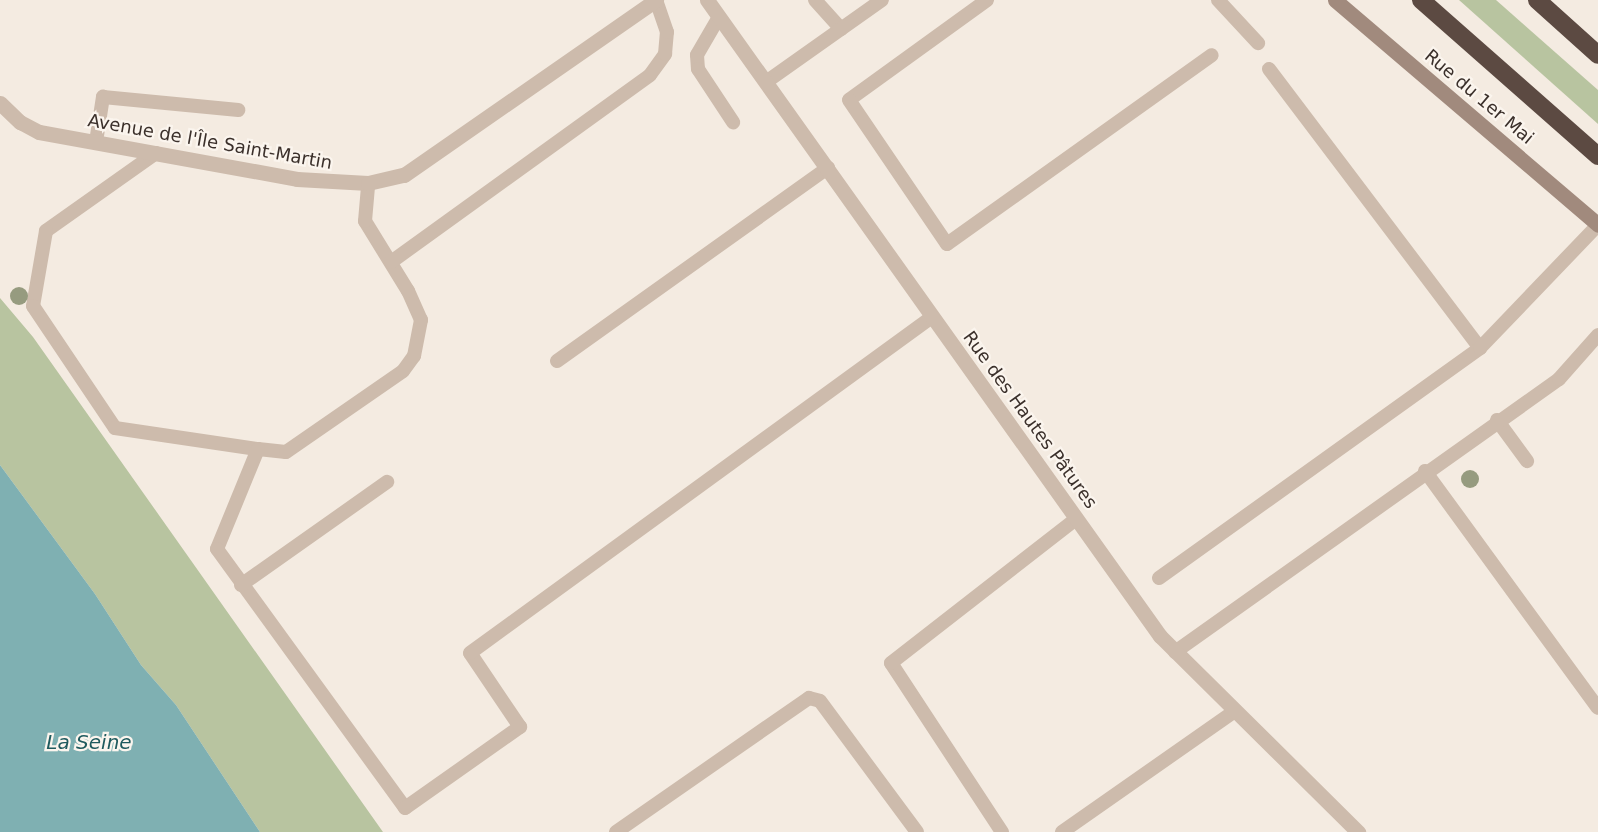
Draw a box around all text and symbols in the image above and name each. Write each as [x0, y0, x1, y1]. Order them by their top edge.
street label: Rue du 1er Mai [1420, 45, 1538, 149]
street label: Avenue de l'Île Saint-Martin [86, 110, 334, 174]
street label: Rue des Hautes Pâtures [958, 327, 1102, 513]
water label: La Seine [46, 730, 132, 754]

